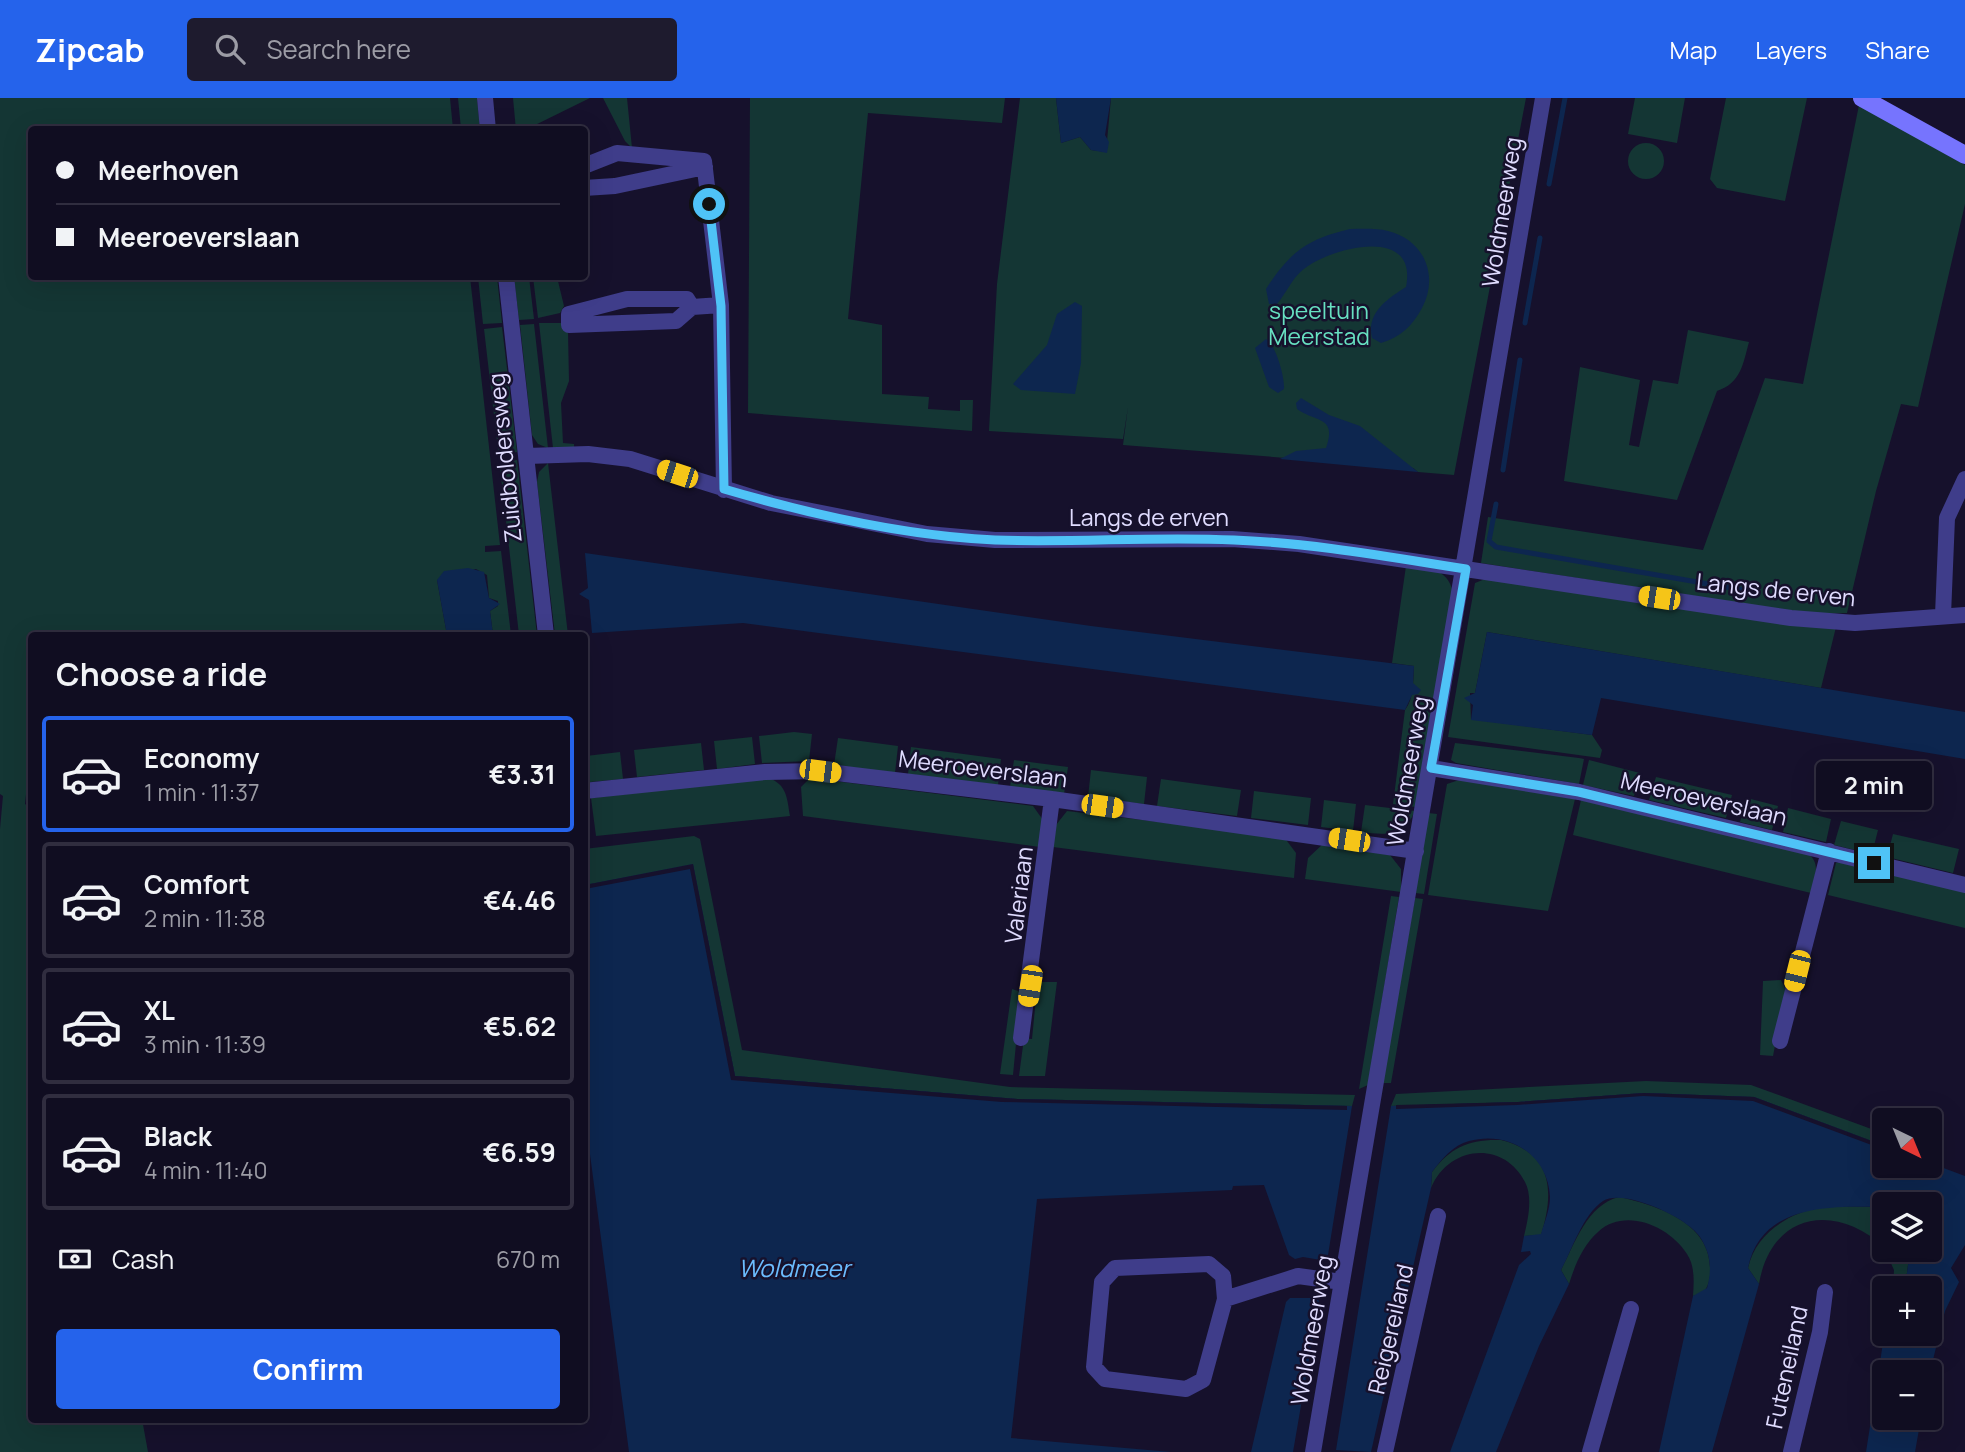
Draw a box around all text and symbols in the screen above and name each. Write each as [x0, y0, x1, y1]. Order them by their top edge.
search box [187, 18, 677, 81]
text: Zipcab [35, 27, 145, 72]
icon: search [211, 30, 249, 68]
text: Search here [267, 31, 411, 67]
text: Map [1670, 33, 1717, 66]
text: Layers [1755, 33, 1827, 66]
text: Share [1865, 33, 1930, 66]
street label: Woldmeerweg [1473, 135, 1529, 289]
text: Meerhoven [98, 152, 239, 188]
route start [693, 188, 725, 220]
text: Meeroeverslaan [98, 219, 300, 255]
park label: speeltuin Meerstad [1268, 294, 1370, 352]
street label: Zuidboldersweg [479, 372, 529, 544]
car [654, 458, 701, 490]
street label: Langs de erven [1069, 501, 1229, 533]
street label: Langs de erven [1695, 565, 1857, 613]
car [1637, 584, 1682, 612]
text: Choose a ride [56, 652, 267, 696]
street label: Woldmeerweg [1378, 694, 1436, 848]
text: Economy [144, 740, 259, 776]
street label: Meeroeverslaan [897, 742, 1069, 794]
icon: car [60, 743, 123, 806]
text: €3.31 [489, 756, 556, 792]
car [798, 758, 843, 784]
callout: 2 min [1816, 762, 1932, 810]
street label: Meeroeverslaan [1618, 763, 1790, 833]
text: 2 min [1844, 769, 1904, 801]
text: 1 min · 11:37 [144, 776, 260, 808]
car [1080, 793, 1125, 819]
car [1327, 826, 1372, 854]
street label: Valeriaan [996, 845, 1040, 945]
route end [1858, 847, 1890, 879]
text: Comfort [144, 866, 250, 902]
icon: car [60, 869, 123, 932]
text: €4.46 [484, 882, 556, 918]
text: 2 min · 11:38 [144, 902, 266, 934]
car [1782, 948, 1813, 994]
car [1017, 964, 1044, 1008]
text: XL [144, 992, 175, 1028]
icon: car [60, 995, 123, 1058]
text: €5.62 [483, 1008, 556, 1044]
text: 3 min · 11:39 [144, 1028, 266, 1060]
north arrow [1872, 1108, 1942, 1178]
map controls [1872, 1108, 1942, 1430]
text: Black [144, 1118, 212, 1154]
icon: car [60, 1121, 123, 1184]
text: €6.59 [483, 1134, 556, 1170]
text: 4 min · 11:40 [144, 1154, 268, 1186]
button: layers [1872, 1192, 1942, 1262]
icon: cash [56, 1240, 94, 1278]
text: Cash [112, 1241, 174, 1277]
text: 670 m [496, 1243, 560, 1275]
water label: Woldmeer [738, 1251, 853, 1284]
street label: Woldmeerweg [1282, 1253, 1340, 1407]
street label: Reigereiland [1359, 1261, 1421, 1397]
button: + [1872, 1276, 1942, 1346]
street label: Futeneiland [1757, 1303, 1815, 1431]
button: Confirm [56, 1329, 560, 1409]
button: − [1872, 1360, 1942, 1430]

